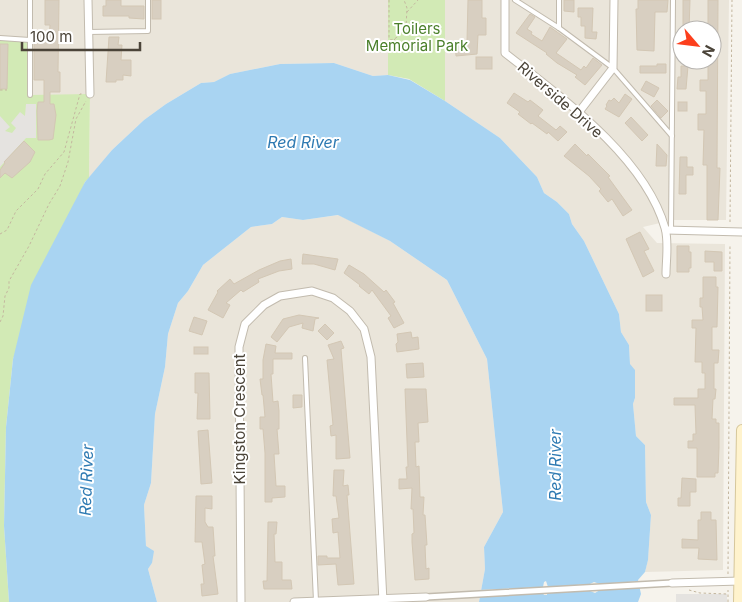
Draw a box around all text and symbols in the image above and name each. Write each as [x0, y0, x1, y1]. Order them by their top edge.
park label: Toilers Memorial Park [366, 19, 469, 55]
scale bar [22, 20, 140, 52]
north arrow [672, 20, 722, 70]
text: 100 m [30, 27, 72, 46]
text: N [699, 43, 719, 60]
street label: Riverside Drive [514, 57, 607, 142]
water label: Red River [267, 132, 340, 152]
street label: Kingston Crescent [230, 353, 249, 484]
water label: Red River [545, 428, 565, 501]
water label: Red River [75, 443, 97, 516]

